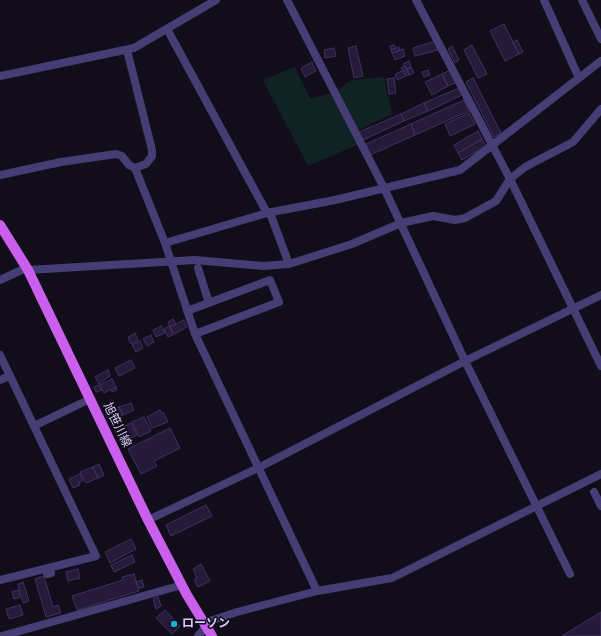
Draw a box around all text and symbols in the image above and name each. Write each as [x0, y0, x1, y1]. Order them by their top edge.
street label: 旭笹川線 [100, 400, 134, 450]
place label: ローソン [182, 617, 230, 631]
marker: ローソン [169, 619, 179, 629]

